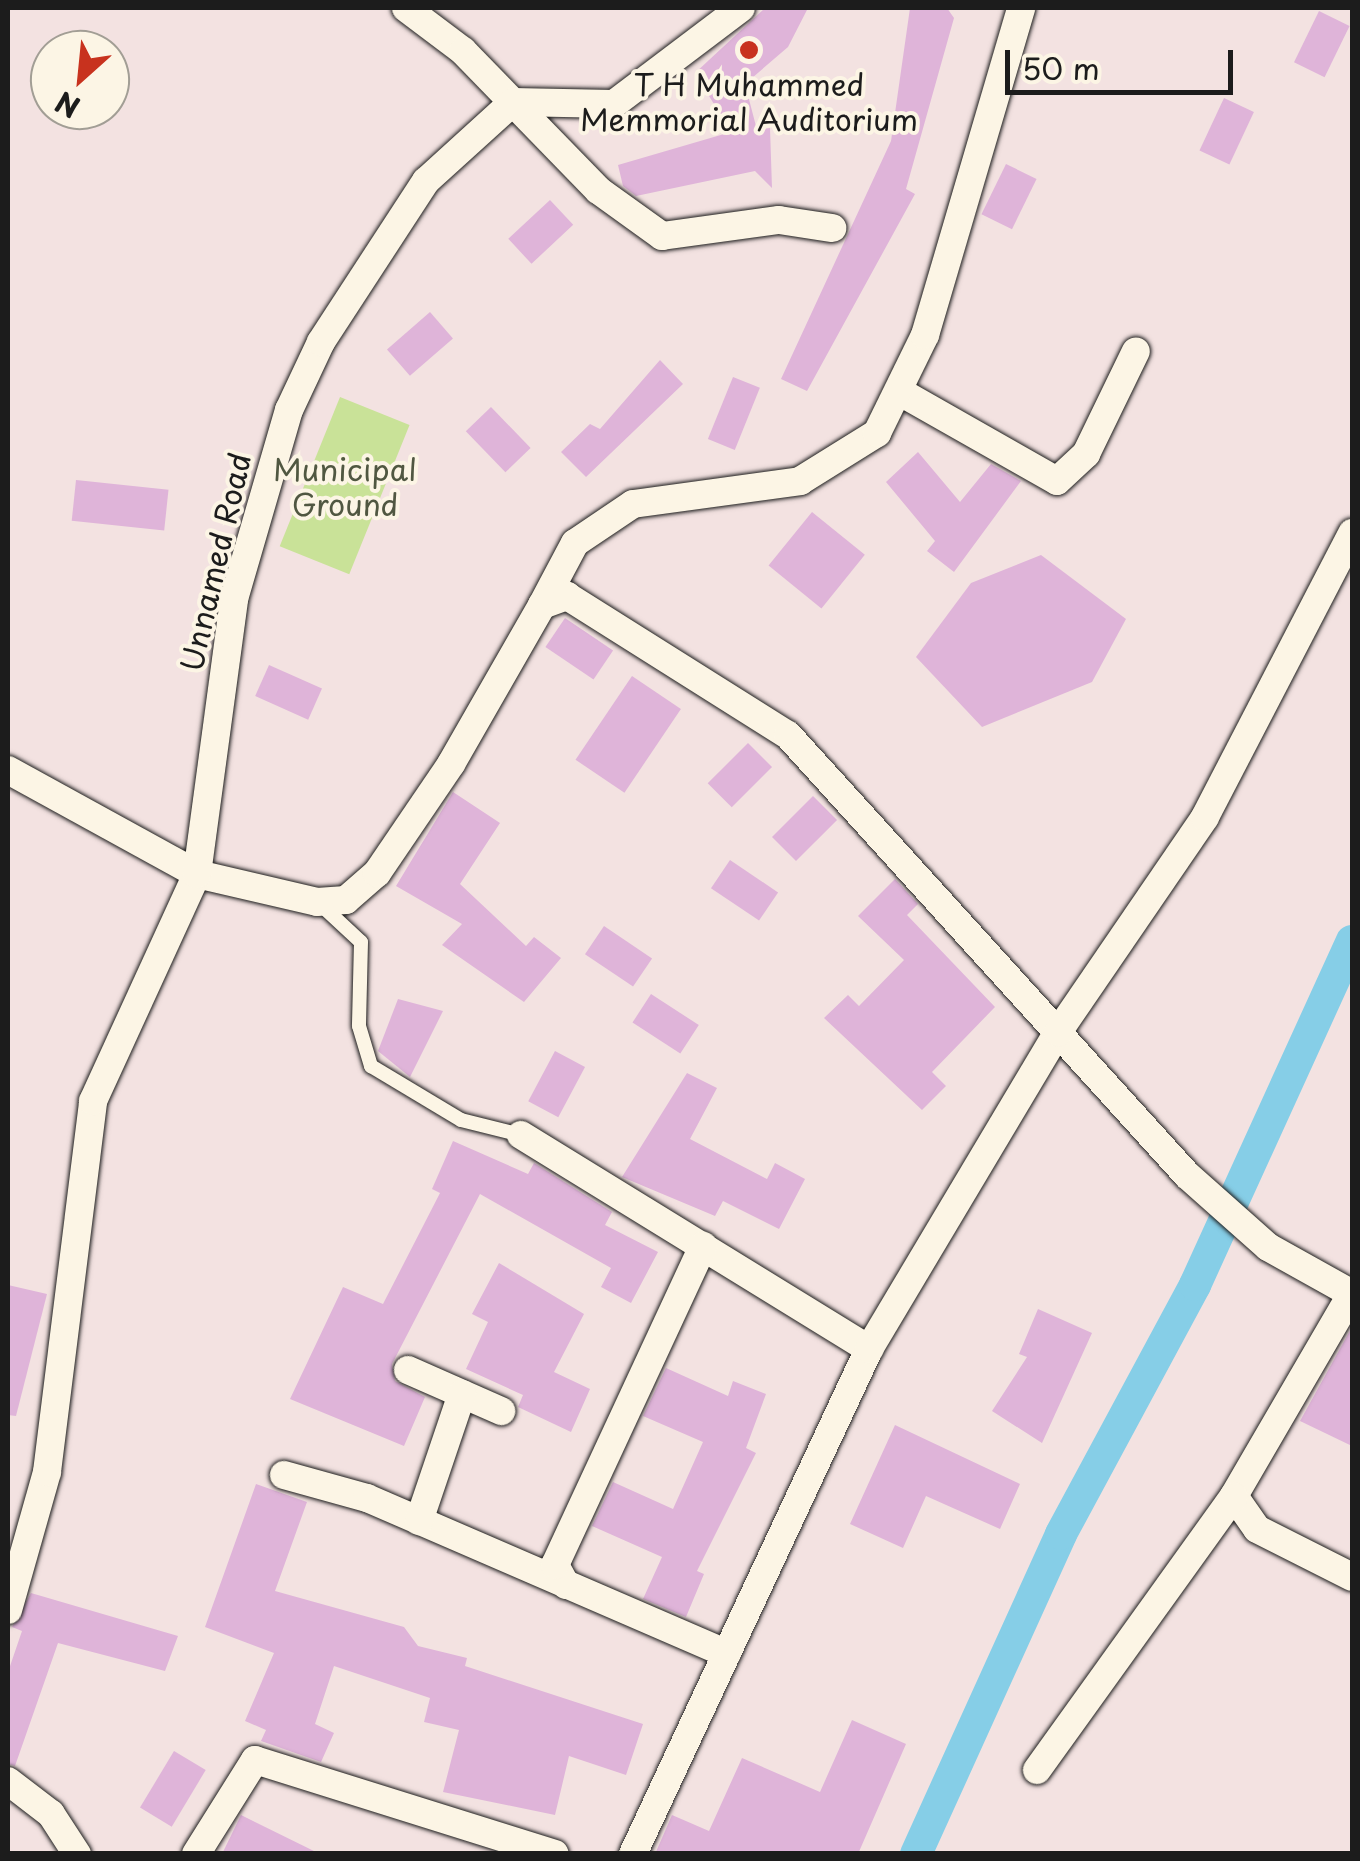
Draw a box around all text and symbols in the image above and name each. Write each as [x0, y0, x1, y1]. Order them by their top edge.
north arrow [30, 30, 130, 130]
scale bar [1010, 30, 1238, 92]
marker: T H Muhammed Memmorial Auditorium [738, 39, 760, 61]
text: 50 m [1022, 45, 1100, 90]
place label: T H Muhammed Memmorial Auditorium [579, 66, 919, 136]
text: N [47, 81, 87, 130]
street label: Unnamed Road [172, 449, 258, 675]
park label: Municipal Ground [273, 451, 417, 522]

